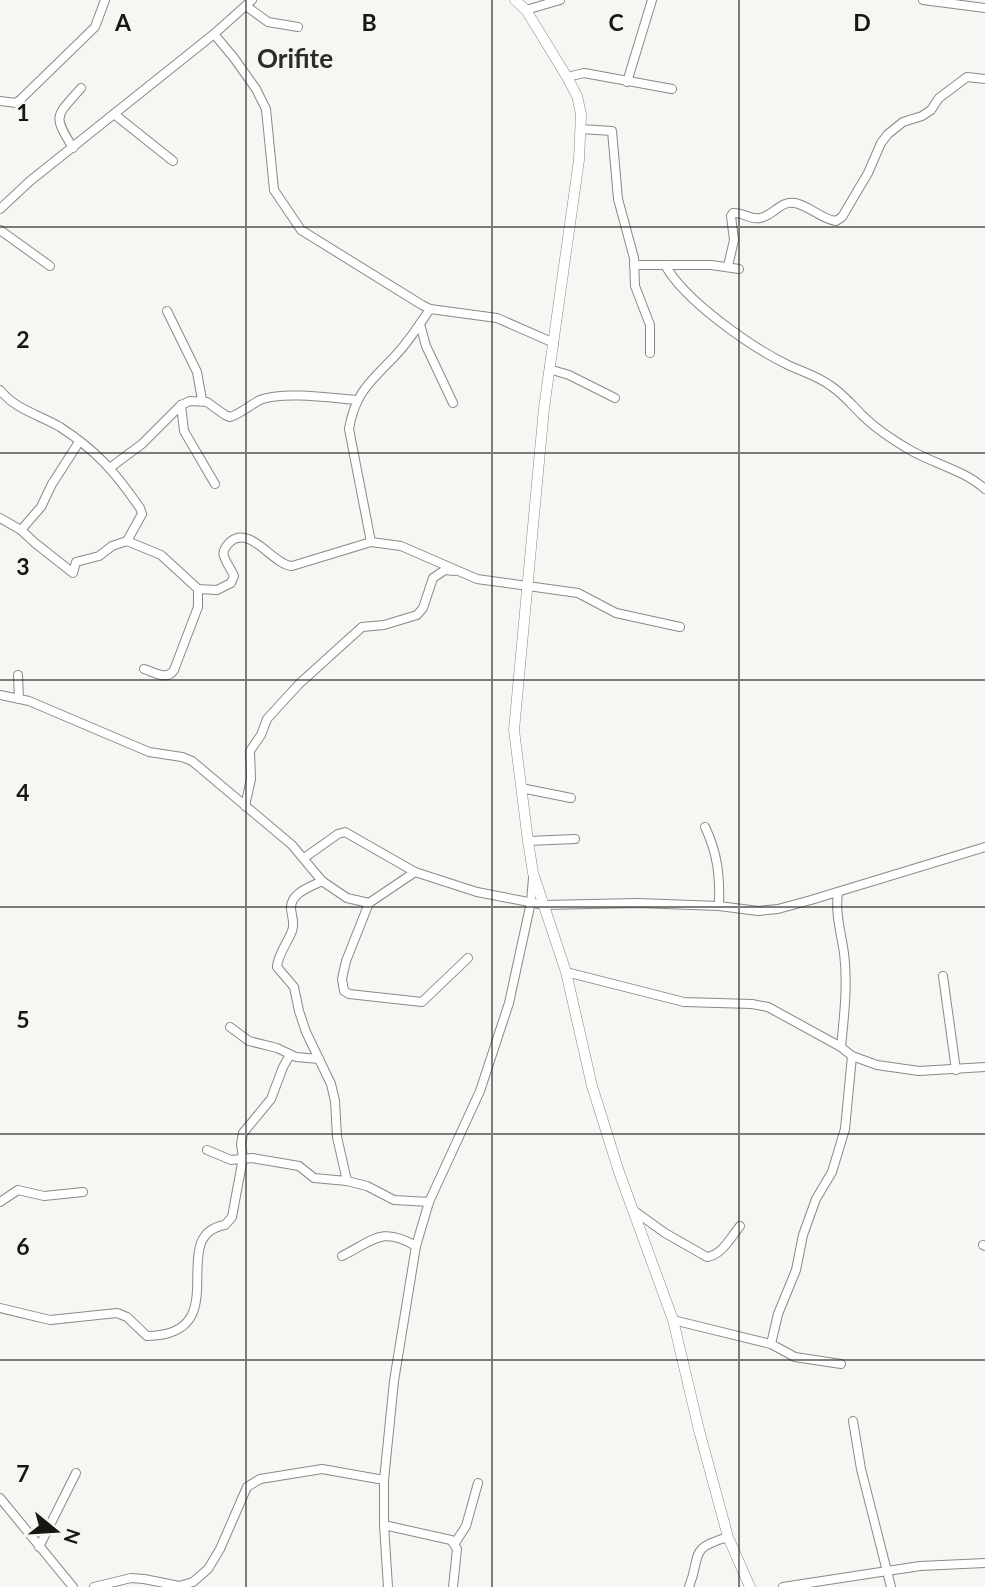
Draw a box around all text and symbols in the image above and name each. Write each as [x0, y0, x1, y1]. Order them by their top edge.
text: A [114, 8, 132, 36]
text: B [361, 8, 377, 36]
text: C [608, 8, 624, 36]
text: D [853, 8, 871, 36]
district label: Orifite [257, 42, 333, 74]
text: 1 [16, 98, 30, 126]
text: 2 [16, 325, 30, 353]
text: 3 [16, 552, 30, 580]
text: 4 [16, 778, 30, 806]
text: 5 [16, 1005, 30, 1033]
text: 6 [16, 1232, 30, 1260]
text: 7 [16, 1459, 30, 1487]
north arrow [21, 1496, 91, 1566]
text: N [59, 1526, 86, 1547]

